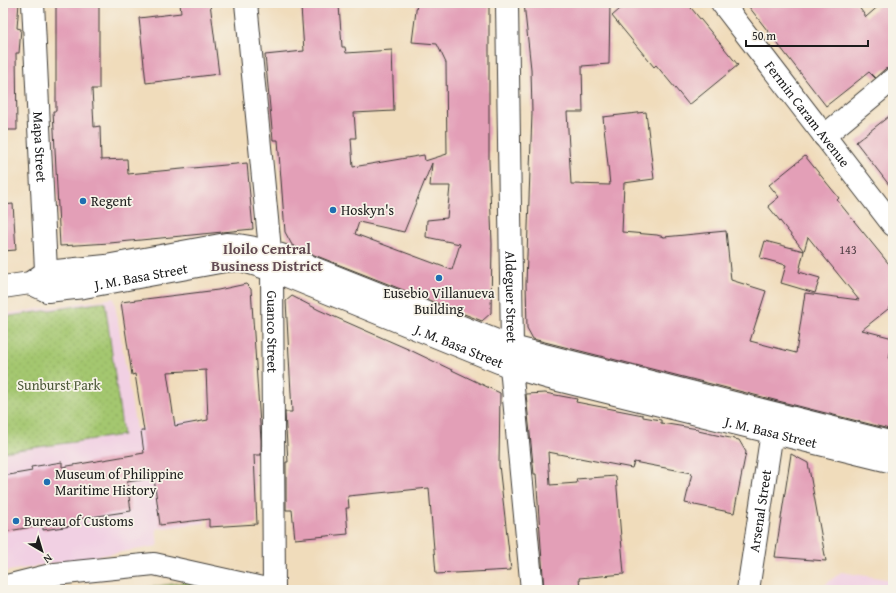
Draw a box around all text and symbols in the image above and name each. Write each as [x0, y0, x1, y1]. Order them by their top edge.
scale bar [746, 22, 868, 48]
text: 50 m [752, 27, 776, 44]
street label: Fermin Caram Avenue [760, 57, 855, 171]
street label: Mapa Street [28, 111, 52, 183]
place label: Regent [91, 191, 132, 211]
marker: Regent [78, 196, 88, 206]
place label: Hoskyn's [341, 200, 394, 220]
marker: Hoskyn's [328, 205, 338, 215]
district label: Iloilo Central Business District [211, 238, 323, 276]
house number: 143 [839, 241, 857, 258]
street label: Aldeguer Street [501, 251, 522, 343]
street label: J. M. Basa Street [91, 258, 189, 295]
marker: Eusebio Villanueva Building [434, 273, 444, 283]
place label: Eusebio Villanueva Building [383, 283, 495, 319]
street label: Guanco Street [262, 291, 283, 373]
street label: J. M. Basa Street [410, 318, 507, 373]
park label: Sunburst Park [17, 375, 102, 395]
street label: J. M. Basa Street [721, 411, 819, 453]
place label: Museum of Philippine Maritime History [55, 464, 184, 500]
street label: Arsenal Street [744, 468, 776, 554]
marker: Museum of Philippine Maritime History [42, 477, 52, 487]
place label: Bureau of Customs [24, 511, 133, 531]
marker: Bureau of Customs [11, 516, 21, 526]
north arrow [22, 531, 62, 571]
text: N [40, 550, 56, 568]

